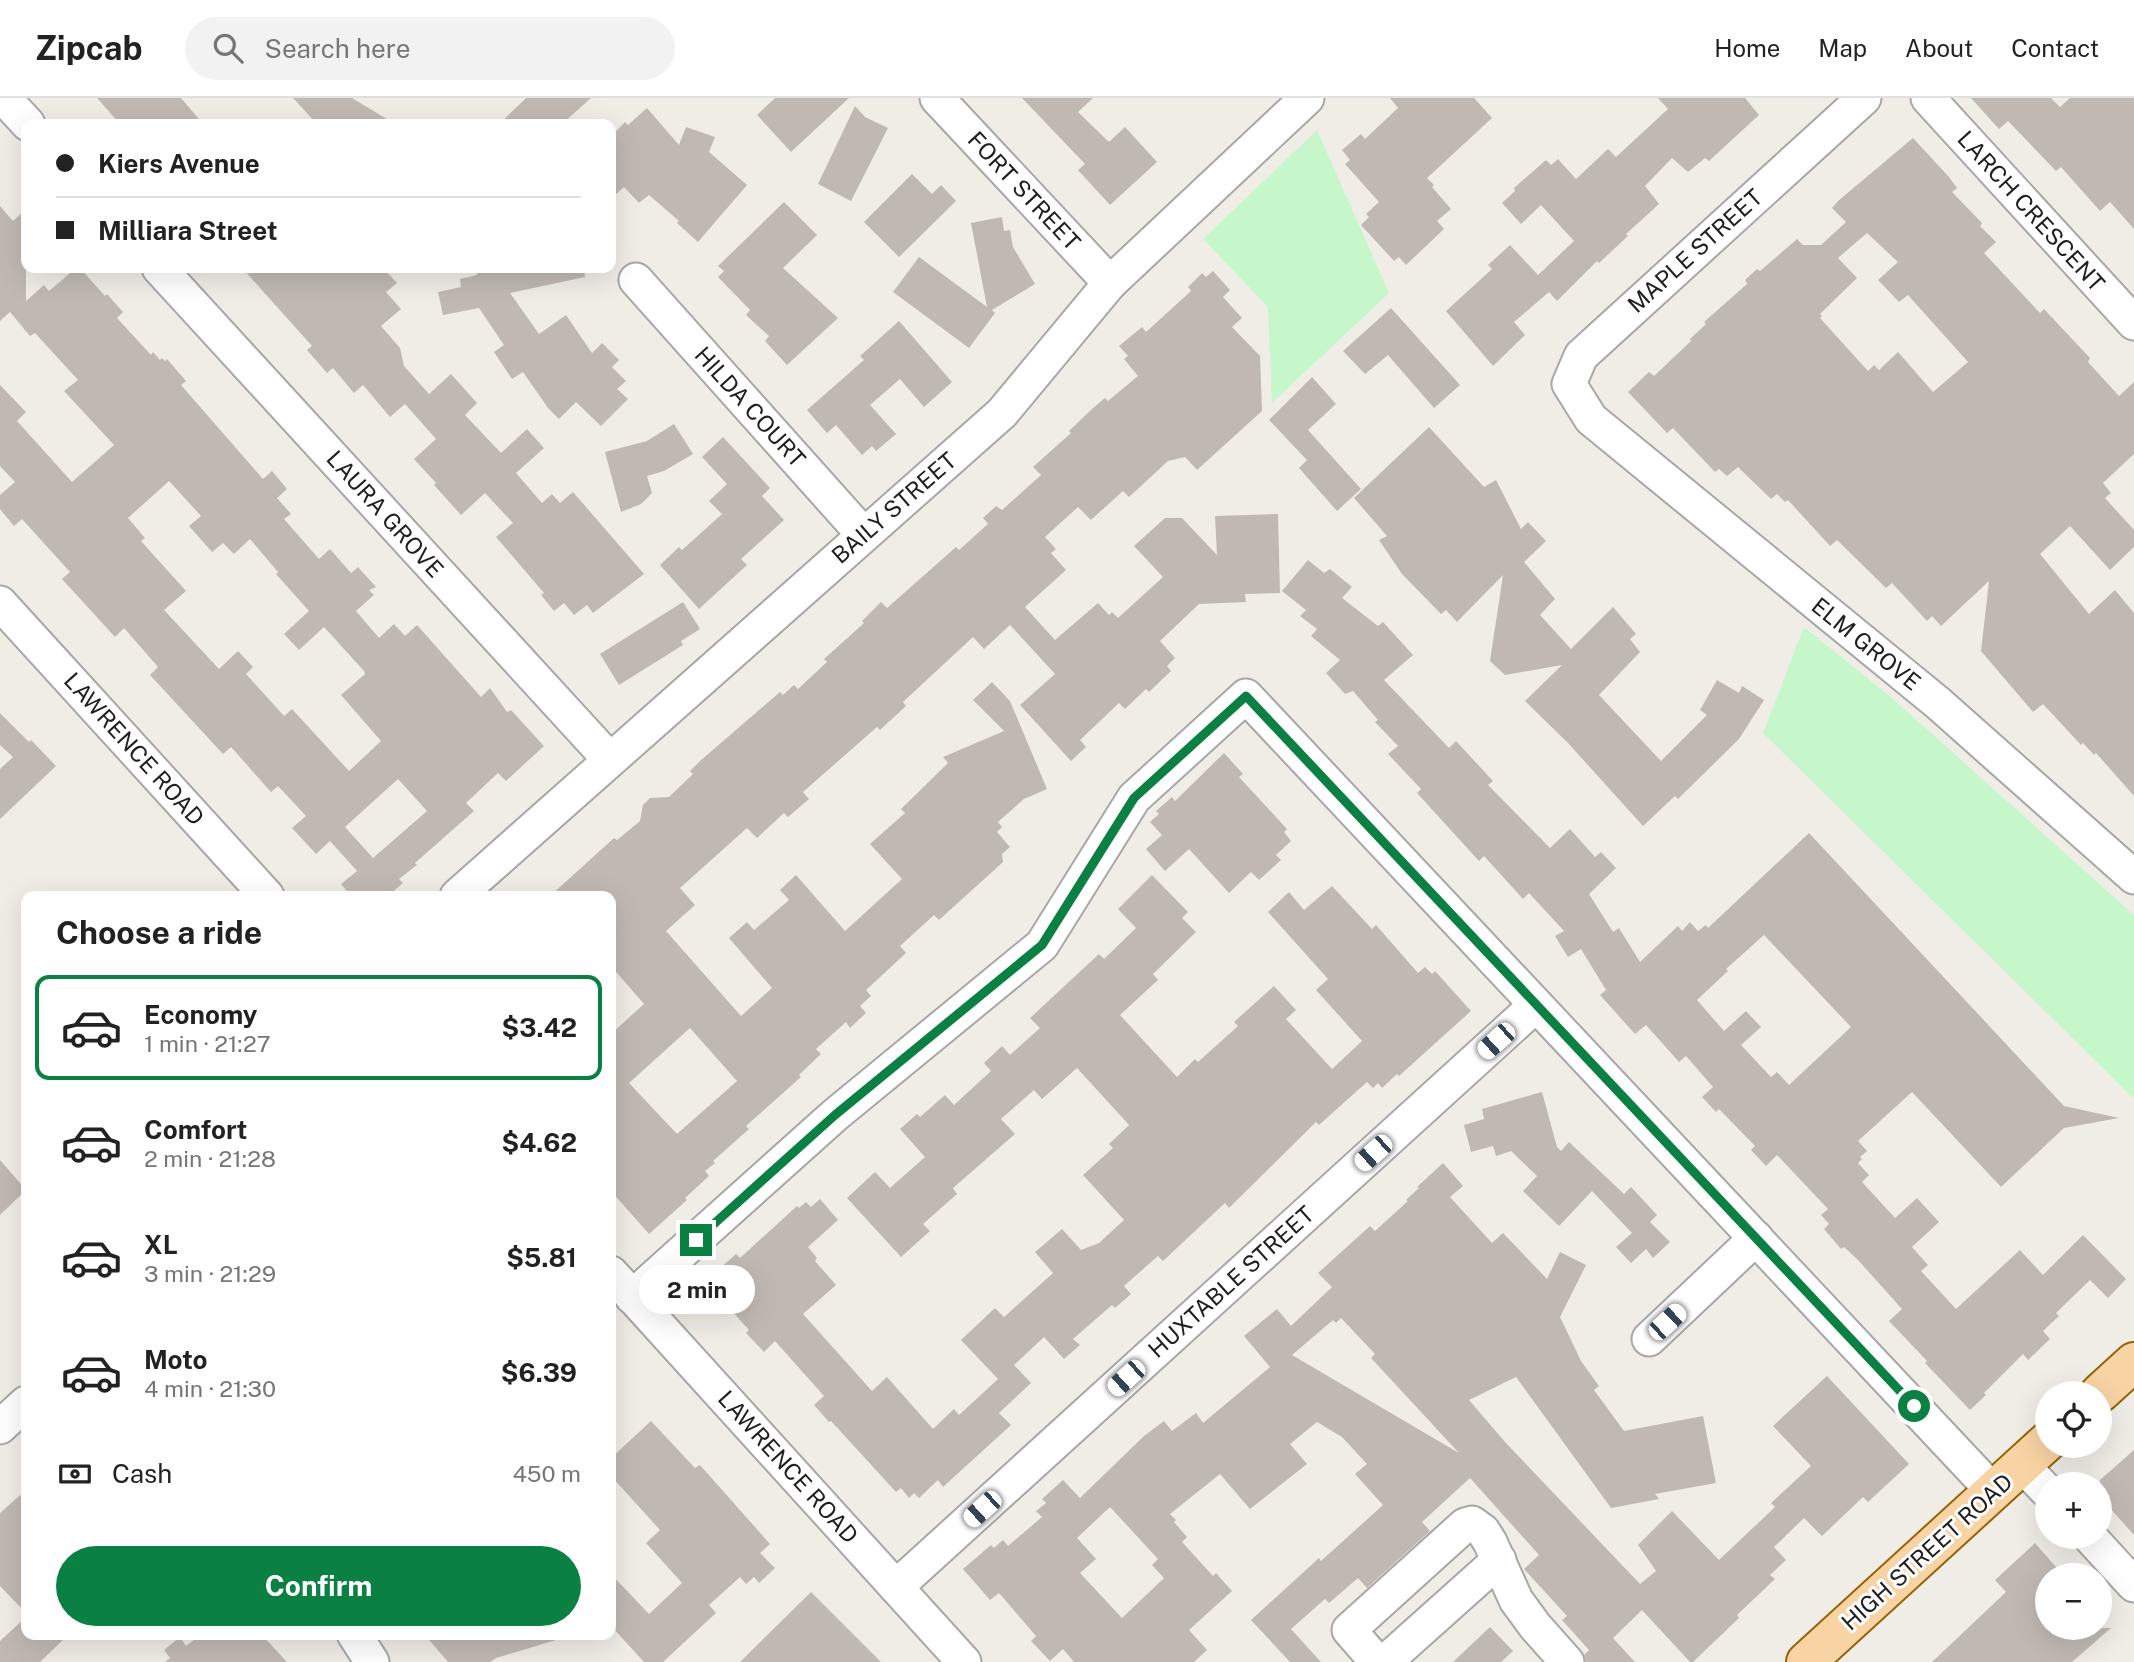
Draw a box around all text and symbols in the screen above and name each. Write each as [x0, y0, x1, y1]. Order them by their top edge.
search box [185, 17, 675, 80]
text: Zipcab [35, 29, 143, 67]
icon: search [209, 29, 247, 67]
text: Search here [265, 33, 411, 64]
text: Home [1714, 34, 1780, 62]
text: Map [1818, 34, 1867, 62]
text: About [1905, 34, 1973, 62]
text: Contact [2011, 34, 2099, 62]
street label: LARCH CRESCENT [1952, 125, 2111, 297]
street label: FORT STREET [963, 126, 1086, 256]
text: Kiers Avenue [98, 148, 260, 179]
street label: MAPLE STREET [1622, 183, 1768, 318]
text: Milliara Street [98, 215, 278, 246]
street label: HILDA COURT [689, 341, 812, 472]
street label: LAURA GROVE [321, 445, 449, 583]
street label: BAILY STREET [826, 446, 961, 569]
street label: ELM GROVE [1806, 592, 1926, 696]
street label: LAWRENCE ROAD [59, 667, 210, 831]
text: Choose a ride [56, 914, 262, 951]
icon: car [60, 996, 123, 1059]
text: Economy [144, 999, 257, 1030]
text: $3.42 [502, 1012, 577, 1043]
car [1474, 1019, 1519, 1063]
text: 1 min · 21:27 [144, 1030, 271, 1057]
icon: car [60, 1111, 123, 1174]
text: Comfort [144, 1114, 247, 1145]
text: $4.62 [502, 1127, 577, 1158]
car [1351, 1131, 1396, 1175]
text: 2 min · 21:28 [144, 1145, 276, 1172]
street label: HUXTABLE STREET [1142, 1200, 1319, 1363]
route end [680, 1224, 712, 1256]
icon: car [60, 1226, 123, 1289]
text: XL [144, 1229, 178, 1260]
text: $5.81 [506, 1242, 577, 1273]
text: 3 min · 21:29 [144, 1260, 276, 1287]
callout: 2 min [638, 1264, 754, 1314]
text: 2 min [667, 1276, 727, 1303]
car [1645, 1300, 1690, 1344]
icon: car [60, 1341, 123, 1404]
text: Moto [144, 1344, 207, 1375]
car [1104, 1356, 1149, 1400]
text: $6.39 [501, 1357, 577, 1388]
text: 4 min · 21:30 [144, 1375, 276, 1402]
map controls [2035, 1381, 2112, 1640]
button: locate [2035, 1381, 2112, 1458]
street label: LAWRENCE ROAD [713, 1385, 864, 1549]
route start [1898, 1390, 1930, 1422]
icon: cash [56, 1455, 94, 1493]
text: Cash [112, 1458, 172, 1489]
text: 450 m [512, 1460, 581, 1487]
street label: HIGH STREET ROAD [1836, 1468, 2018, 1635]
button: + [2035, 1472, 2112, 1549]
car [960, 1487, 1005, 1531]
button: Confirm [56, 1546, 581, 1626]
button: − [2035, 1563, 2112, 1640]

